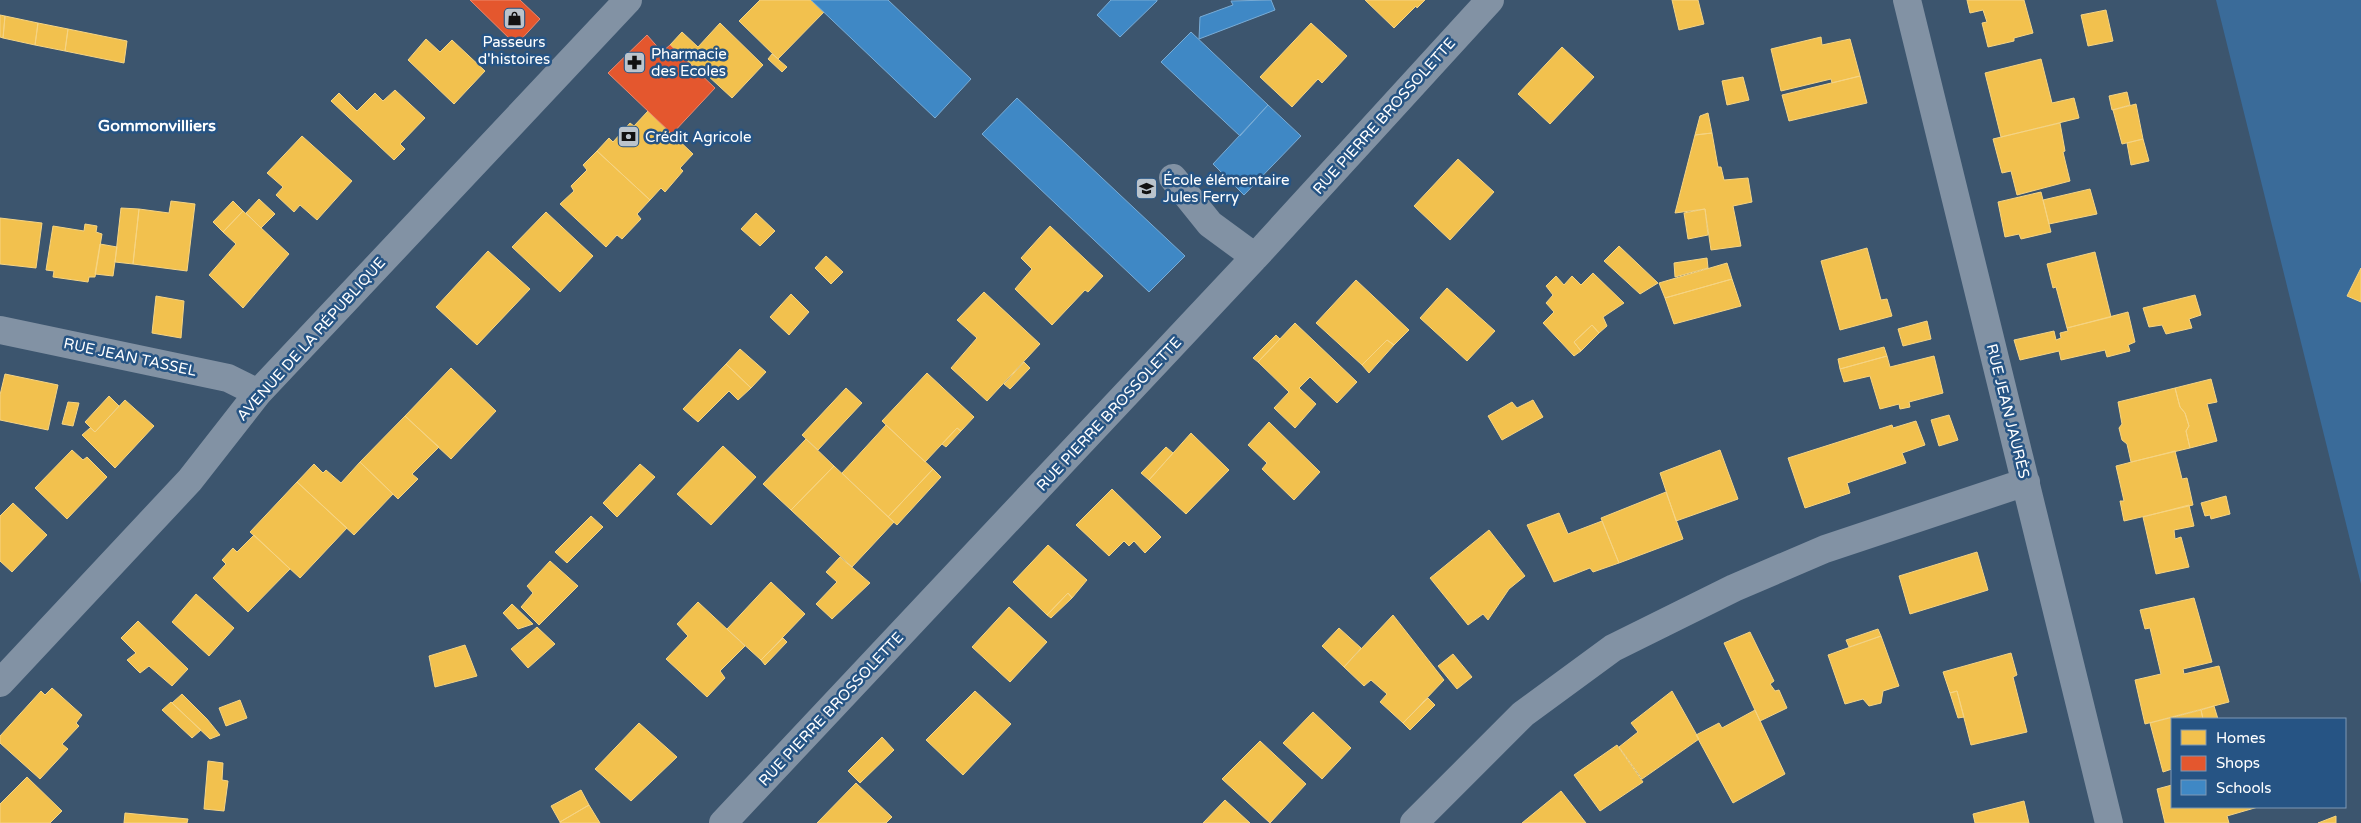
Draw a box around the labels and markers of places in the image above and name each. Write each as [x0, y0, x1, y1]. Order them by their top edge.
shop icon: Passeurs d'histoires [502, 7, 526, 31]
place label: Passeurs d'histoires [478, 33, 550, 68]
place label: Pharmacie des Ecoles [651, 45, 727, 80]
pharmacy icon: Pharmacie des Ecoles [623, 51, 647, 75]
bank icon: Crédit Agricole [617, 125, 641, 149]
place label: Crédit Agricole [645, 128, 751, 146]
place label: École élémentaire Jules Ferry [1163, 171, 1289, 206]
school or university icon: École élémentaire Jules Ferry [1135, 177, 1159, 201]

